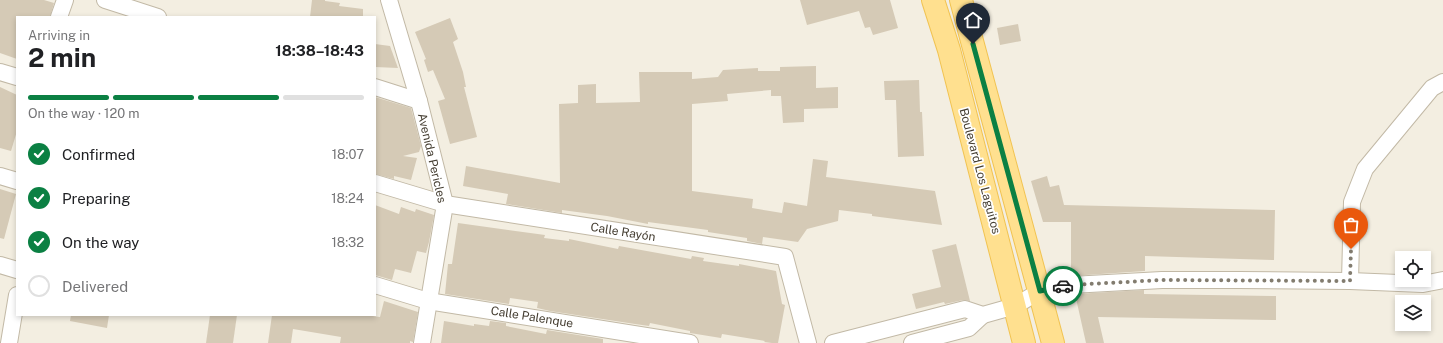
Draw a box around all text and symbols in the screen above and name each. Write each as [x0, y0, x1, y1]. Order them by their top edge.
pin [956, 3, 990, 44]
icon: home [962, 9, 984, 31]
text: Arriving in [28, 28, 90, 43]
text: 2 min [28, 42, 96, 73]
text: 18:38–18:43 [275, 42, 364, 59]
text: On the way · 120 m [28, 106, 140, 121]
street label: Boulevard Los Laguitos [956, 107, 1004, 235]
street label: Avenida Pericles [415, 112, 449, 204]
icon: check [28, 143, 50, 165]
text: Confirmed [62, 146, 135, 163]
text: 18:07 [332, 147, 364, 162]
icon: check [28, 187, 50, 209]
text: Preparing [62, 190, 131, 207]
text: 18:24 [331, 191, 364, 206]
pin [1334, 208, 1368, 249]
icon: bag [1340, 214, 1362, 236]
street label: Calle Rayón [589, 220, 657, 244]
icon: check [28, 231, 50, 253]
text: On the way [62, 234, 139, 251]
text: 18:32 [331, 235, 364, 250]
map controls [1395, 251, 1431, 331]
button: locate [1395, 251, 1431, 287]
courier [1043, 266, 1083, 306]
icon: car [1052, 275, 1074, 297]
text: Delivered [62, 278, 128, 295]
button: layers [1395, 295, 1431, 331]
street label: Calle Palenque [490, 304, 574, 330]

